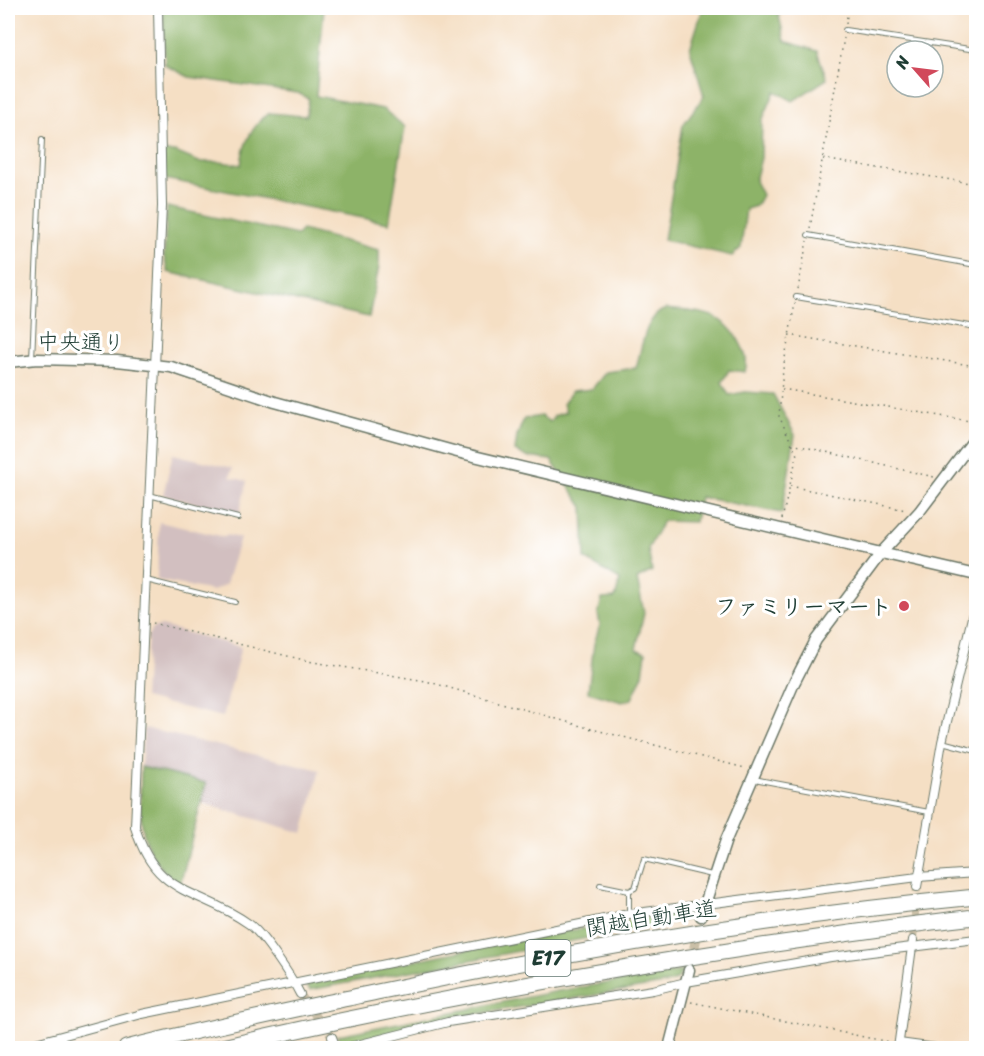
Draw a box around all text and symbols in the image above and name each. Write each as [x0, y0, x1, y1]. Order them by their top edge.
north arrow [885, 39, 945, 99]
text: N [886, 50, 918, 75]
street label: 中央通り [37, 322, 125, 362]
place label: ファミリーマート [715, 587, 892, 626]
marker: ファミリーマート [897, 599, 911, 613]
street label: 関越自動車道 [583, 888, 719, 948]
road number: E17 [526, 940, 570, 976]

